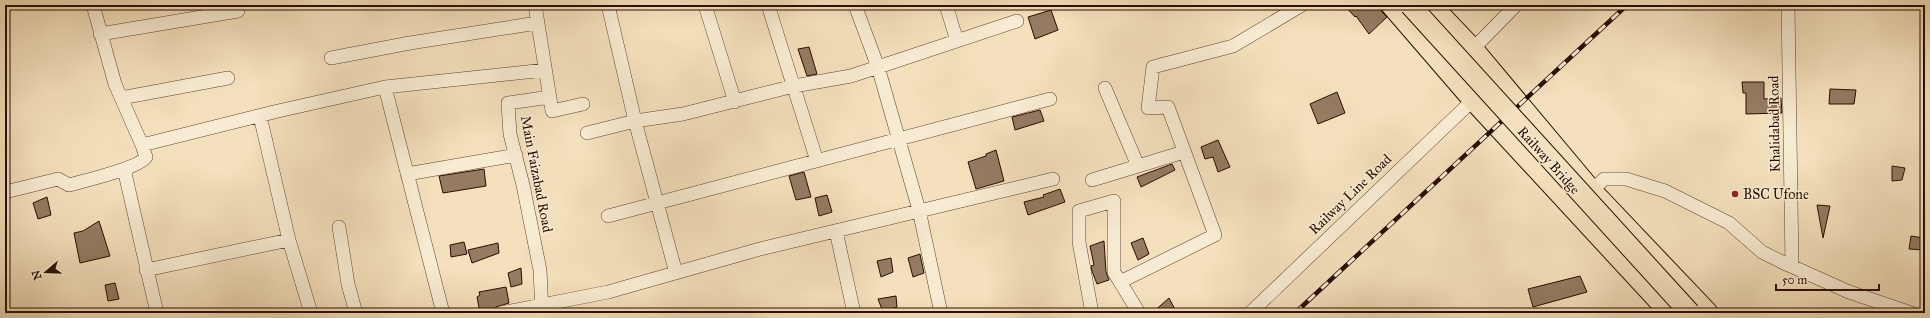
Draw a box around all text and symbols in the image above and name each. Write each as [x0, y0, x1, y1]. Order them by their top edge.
street label: Khalidabad Road [1765, 75, 1784, 172]
street label: Main Faizabad Road [517, 114, 556, 234]
street label: Railway Bridge [1514, 123, 1584, 198]
street label: Railway Line Road [1306, 151, 1395, 238]
place label: BSC Ufone [1743, 186, 1809, 203]
marker: BSC Ufone [1730, 189, 1740, 199]
north arrow [26, 252, 66, 292]
scale bar [1776, 266, 1879, 292]
text: N [29, 268, 45, 282]
text: 50 m [1782, 273, 1807, 287]

